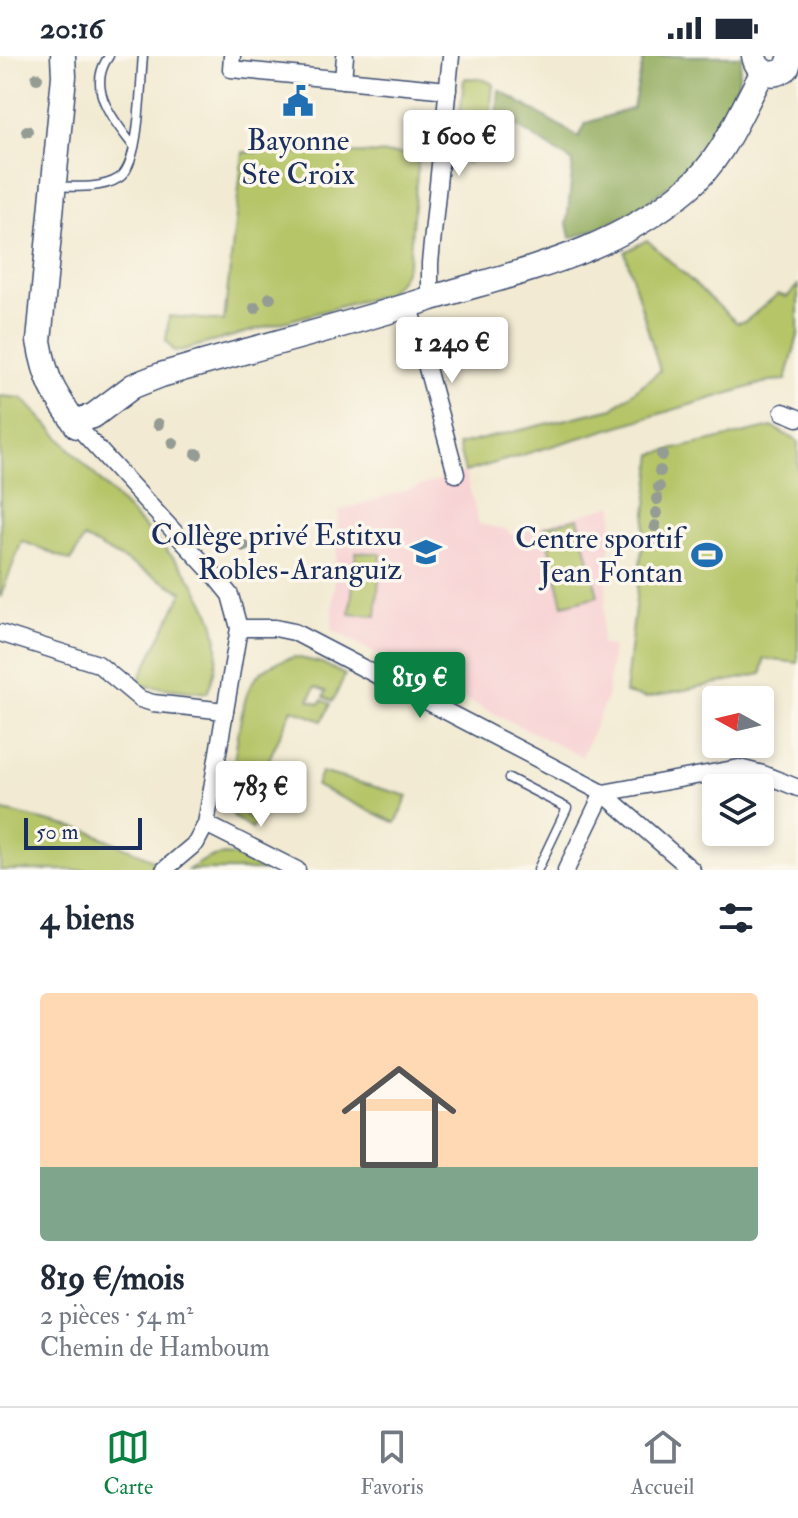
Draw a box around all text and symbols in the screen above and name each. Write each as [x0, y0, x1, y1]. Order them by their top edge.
text: 20:16 [40, 10, 104, 47]
public building icon: Bayonne Ste Croix [281, 84, 315, 118]
pin: 1 600 € [385, 110, 533, 178]
text: 1 600 € [421, 120, 497, 152]
place label: Bayonne Ste Croix [241, 122, 355, 193]
pin: 1 240 € [378, 317, 526, 385]
text: 1 240 € [414, 327, 490, 359]
place label: Collège privé Estitxu Robles-Aranguiz [151, 517, 402, 588]
place label: Centre sportif Jean Fontan [515, 520, 687, 591]
school or university icon: Collège privé Estitxu Robles-Aranguiz [409, 535, 443, 569]
sports icon: Centre sportif Jean Fontan [690, 538, 724, 572]
pin: 819 € [364, 652, 476, 720]
text: 819 € [392, 662, 448, 694]
north arrow [702, 686, 774, 758]
map controls [702, 686, 774, 846]
pin: 783 € [205, 761, 317, 829]
text: 783 € [234, 771, 288, 803]
button: layers [702, 774, 774, 846]
scale bar [24, 814, 142, 850]
text: 50 m [36, 818, 78, 846]
icon: filters [714, 896, 758, 940]
text: 4 biens [40, 897, 134, 940]
icon: home [327, 1045, 471, 1189]
text: 819 €/mois [40, 1257, 184, 1300]
text: 2 pièces · 54 m² [40, 1300, 193, 1332]
text: Chemin de Hamboum [40, 1332, 270, 1364]
tab: Carte [104, 1425, 153, 1501]
tab: Favoris [360, 1425, 424, 1501]
tab: Accueil [631, 1425, 694, 1501]

